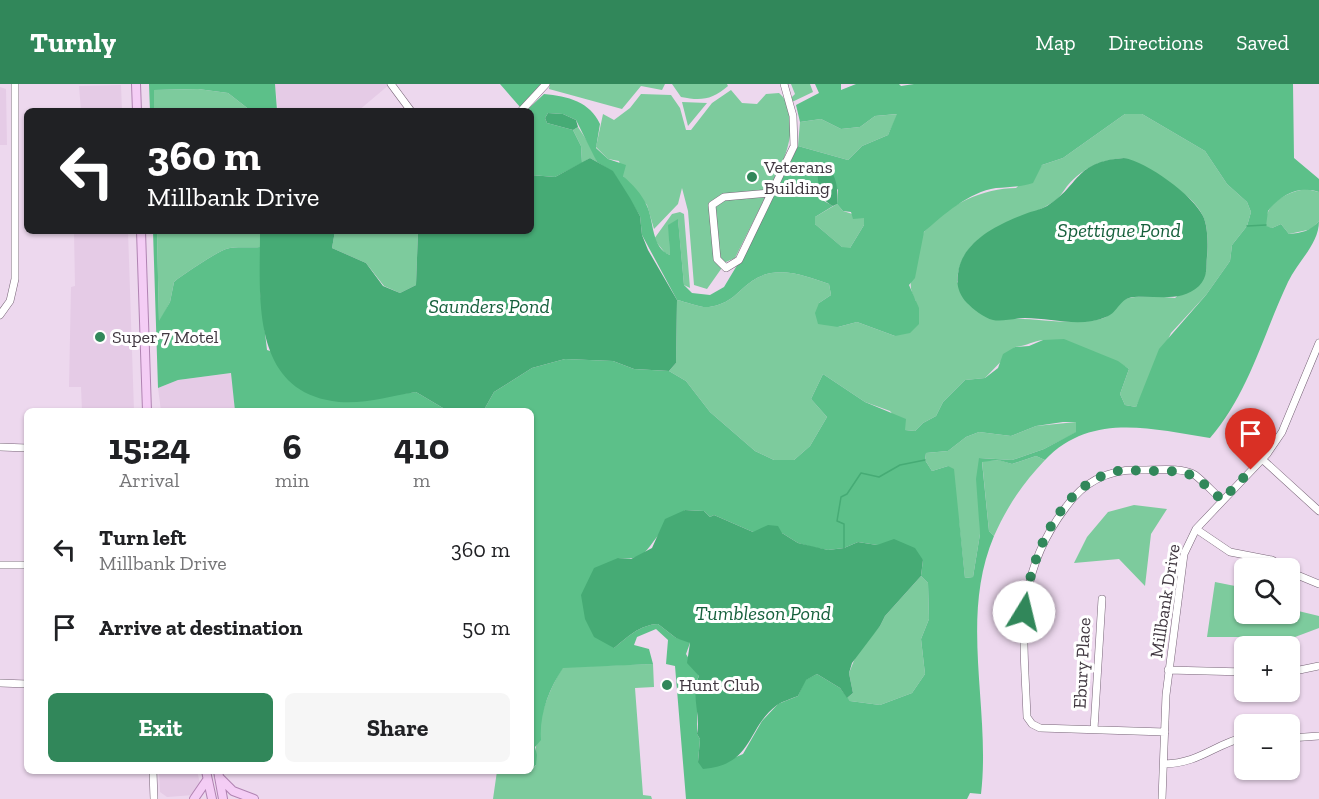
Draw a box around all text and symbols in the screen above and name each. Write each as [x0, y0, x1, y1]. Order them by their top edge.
text: Turnly [30, 26, 116, 59]
text: Map [1036, 30, 1076, 55]
text: Directions [1109, 30, 1203, 55]
text: Saved [1236, 30, 1289, 55]
text: 360 m [147, 130, 261, 181]
icon: left [48, 132, 126, 210]
place label: Veterans Building [763, 156, 833, 199]
marker: Veterans Building [745, 170, 759, 184]
text: Millbank Drive [147, 181, 319, 213]
water label: Spettigue Pond [1057, 218, 1181, 242]
water label: Saunders Pond [428, 294, 550, 318]
place label: Super 7 Motel [112, 326, 219, 348]
marker: Super 7 Motel [93, 330, 107, 344]
pin [1225, 408, 1276, 470]
icon: arrive [1234, 417, 1267, 450]
text: 15:24 [108, 425, 191, 468]
text: 6 [282, 425, 302, 468]
text: 410 [394, 425, 450, 468]
text: Arrival [119, 468, 180, 492]
text: min [275, 468, 309, 492]
text: m [413, 468, 430, 492]
text: Turn left [99, 524, 186, 551]
icon: left [48, 533, 81, 566]
text: 360 m [451, 536, 510, 563]
street label: Millbank Drive [1145, 543, 1185, 659]
text: Millbank Drive [99, 551, 227, 575]
map controls [1234, 558, 1300, 780]
button: search [1234, 558, 1300, 624]
position arrow [992, 580, 1056, 644]
water label: Tumbleson Pond [695, 601, 831, 625]
icon: arrive [48, 611, 81, 644]
text: Arrive at destination [99, 614, 302, 641]
text: 50 m [462, 614, 510, 641]
street label: Ebury Place [1069, 617, 1095, 709]
button: + [1234, 636, 1300, 702]
place label: Hunt Club [679, 674, 760, 696]
marker: Hunt Club [660, 678, 674, 692]
button: Exit [48, 693, 273, 762]
button: Share [285, 693, 510, 762]
button: − [1234, 714, 1300, 780]

